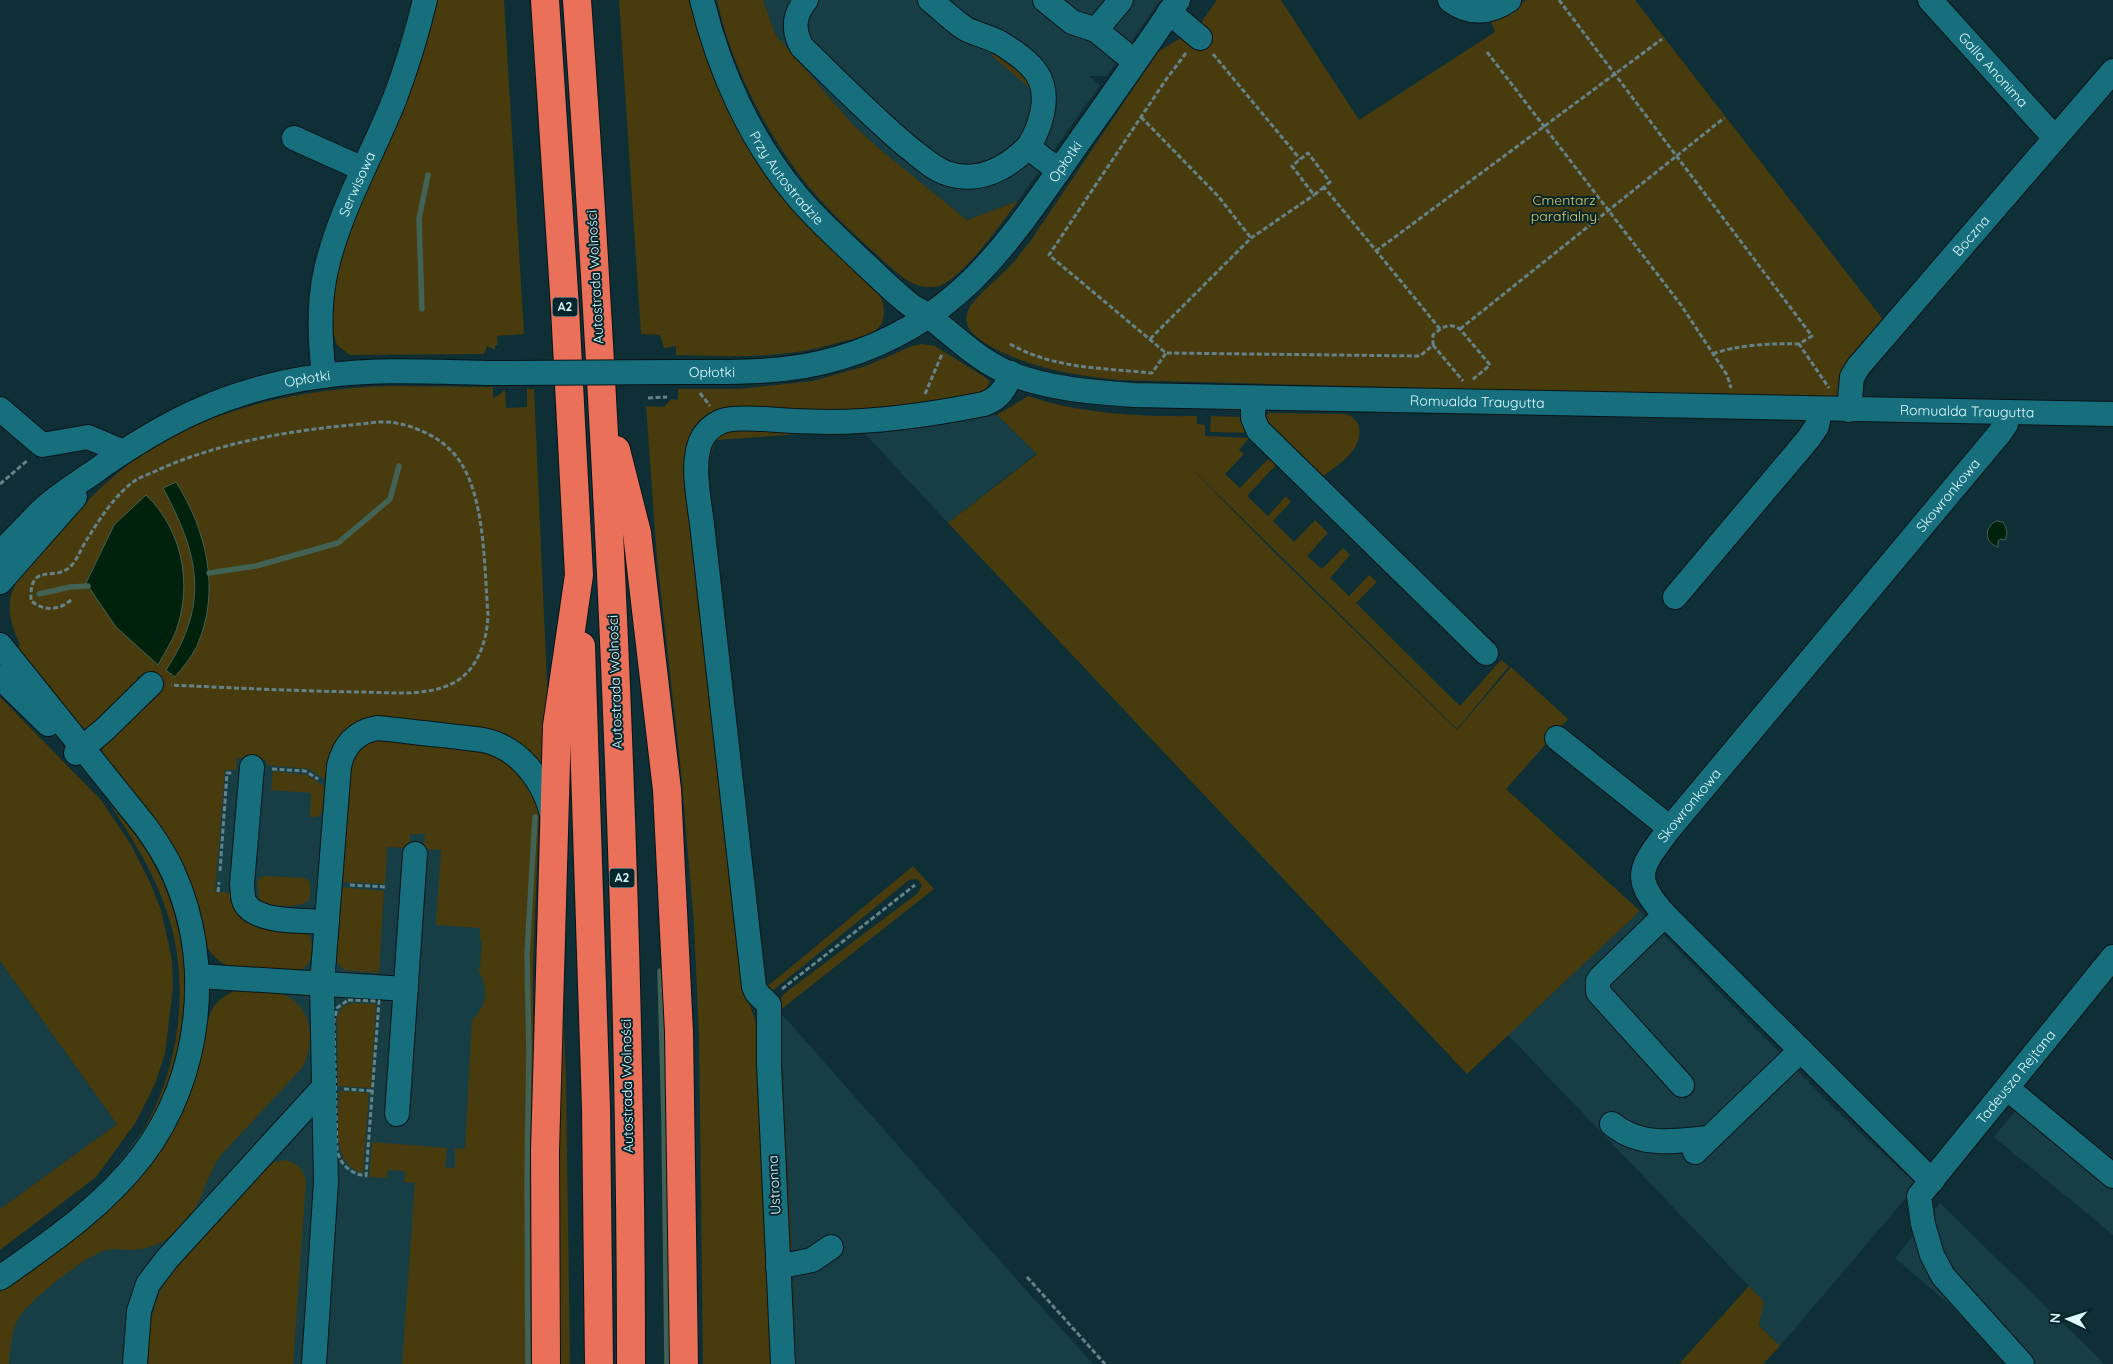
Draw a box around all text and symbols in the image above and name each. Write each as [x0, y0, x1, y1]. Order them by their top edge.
street label: Galla Anonima [1954, 28, 2032, 111]
street label: Przy Autostradzie [745, 128, 828, 229]
street label: Opłotki [1045, 137, 1086, 186]
street label: Serwisowa [335, 149, 379, 219]
park label: Cmentarz parafialny [1531, 191, 1597, 225]
street label: Autostrada Wolności [583, 210, 607, 344]
street label: Boczna [1949, 212, 1994, 260]
road number: A2 [552, 298, 578, 316]
street label: Opłotki [689, 363, 735, 381]
street label: Opłotki [283, 366, 331, 391]
street label: Romualda Traugutta [1410, 391, 1545, 412]
street label: Romualda Traugutta [1900, 401, 2035, 421]
street label: Skowronkowa [1912, 455, 1984, 536]
street label: Autostrada Wolności [604, 615, 626, 749]
street label: Skowronkowa [1653, 765, 1725, 846]
road number: A2 [610, 868, 634, 888]
street label: Autostrada Wolności [617, 1019, 637, 1153]
street label: Tadeusza Rejtana [1972, 1026, 2059, 1128]
street label: Ustronna [763, 1155, 785, 1215]
north arrow [2043, 1294, 2093, 1344]
text: N [2046, 1312, 2064, 1324]

